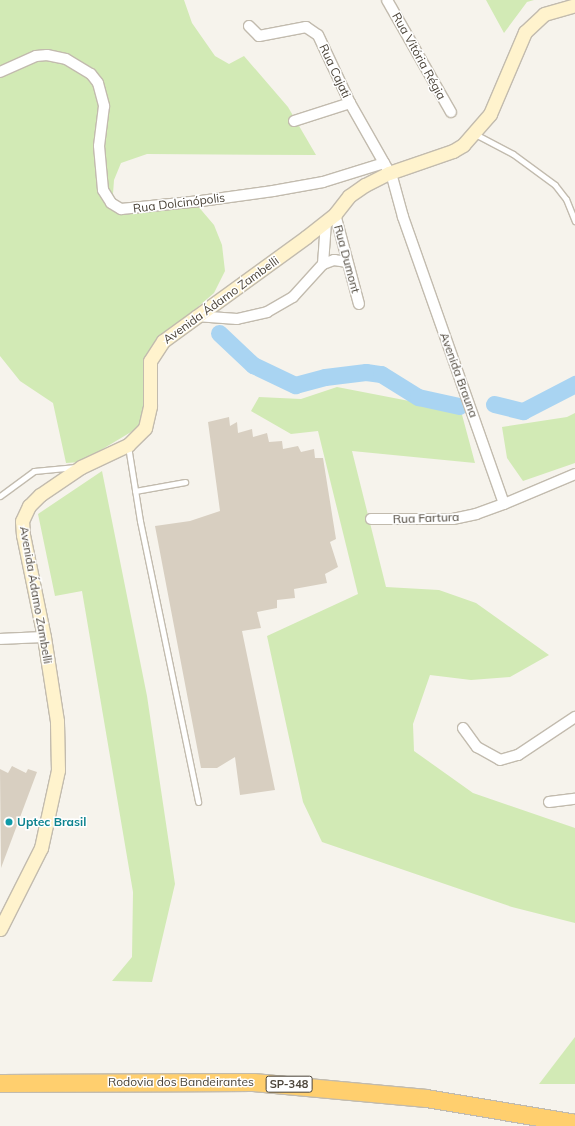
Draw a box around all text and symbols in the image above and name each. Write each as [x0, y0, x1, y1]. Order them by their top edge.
street label: Rua Vitória Régia [389, 10, 449, 102]
street label: Rua Cajati [316, 42, 354, 100]
street label: Rua Dolcinópolis [132, 190, 226, 216]
street label: Rua Dumont [331, 223, 363, 295]
street label: Avenida Ádamo Zambelli [160, 253, 282, 347]
street label: Avenida Brauna [437, 330, 481, 420]
street label: Rua Fartura [392, 510, 460, 526]
street label: Avenida Ádamo Zambelli [17, 525, 55, 665]
place label: Uptec Brasil [17, 815, 86, 829]
marker: Uptec Brasil [4, 817, 14, 827]
street label: Rodovia dos Bandeirantes [108, 1075, 254, 1089]
road number: SP-348 [265, 1075, 313, 1093]

